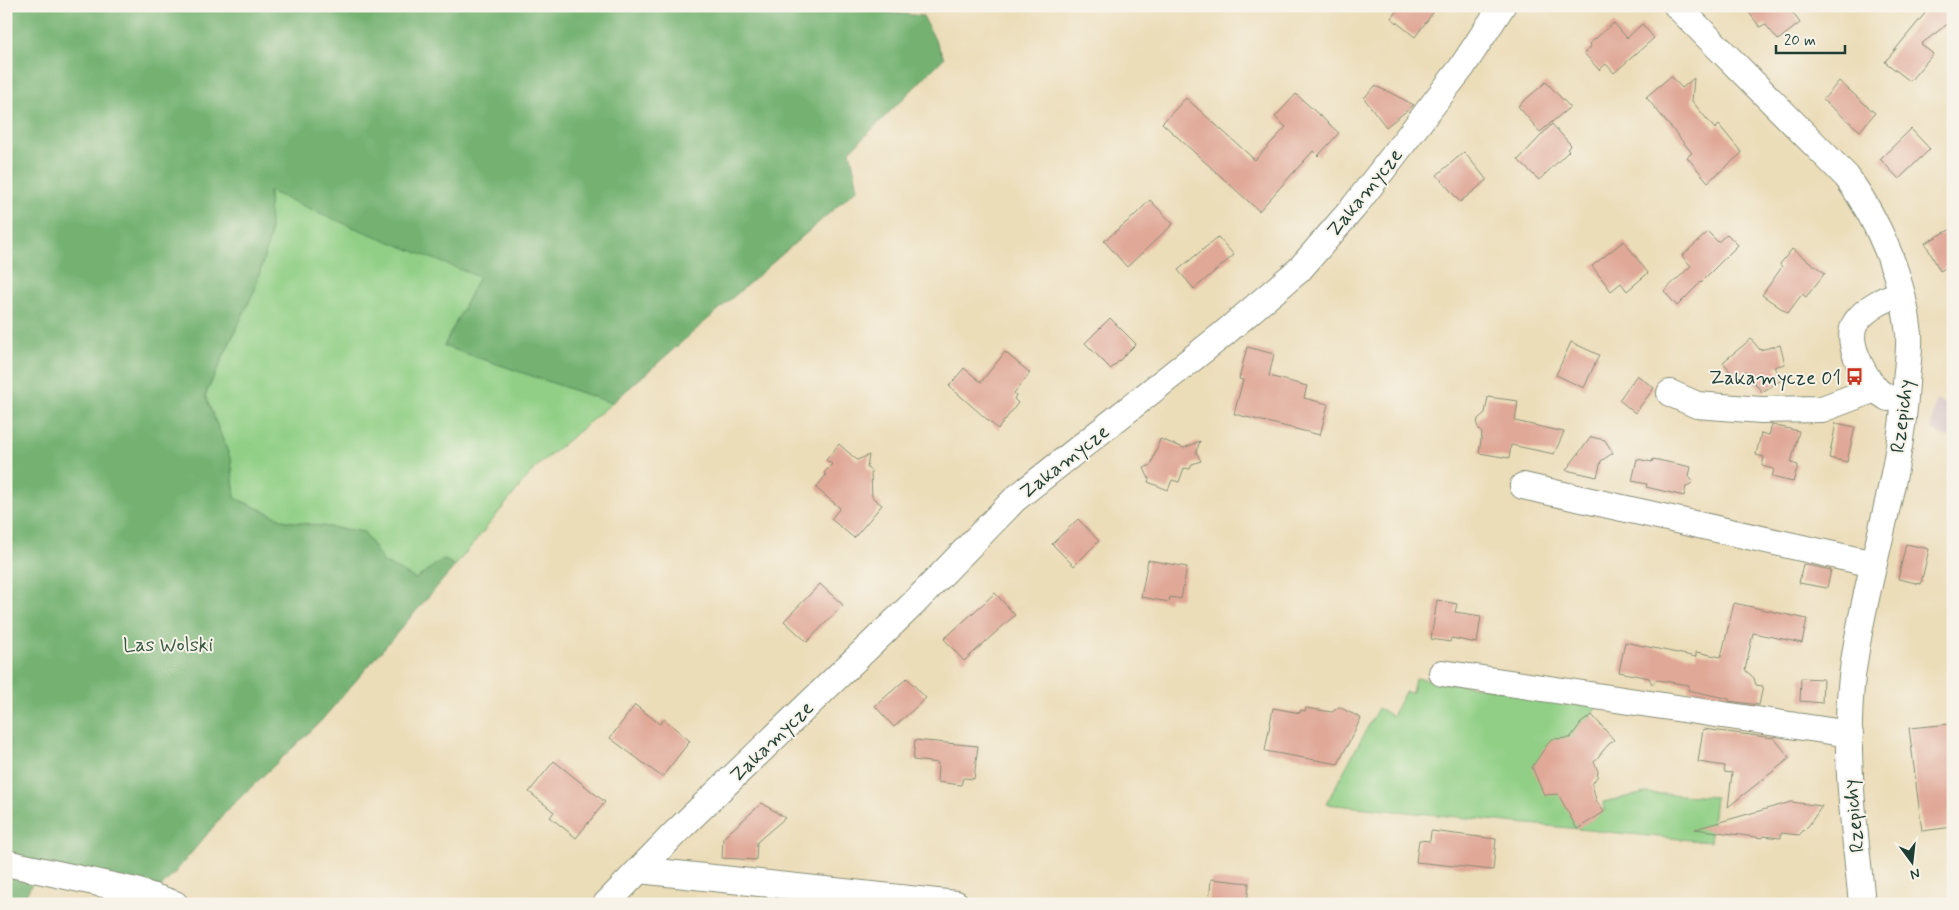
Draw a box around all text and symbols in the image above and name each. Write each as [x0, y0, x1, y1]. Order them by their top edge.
scale bar [1776, 22, 1845, 54]
text: 20 m [1784, 31, 1816, 51]
street label: Zakamycze [1321, 143, 1409, 243]
place label: Zakamycze 01 [1709, 365, 1841, 392]
bus stop icon: Zakamycze 01 [1845, 367, 1865, 387]
street label: Rzepichy [1885, 378, 1920, 455]
street label: Zakamycze [1015, 419, 1115, 506]
park label: Las Wolski [123, 632, 213, 659]
street label: Zakamycze [724, 695, 820, 789]
street label: Rzepichy [1837, 778, 1872, 854]
north arrow [1886, 838, 1936, 888]
text: N [1908, 864, 1922, 883]

